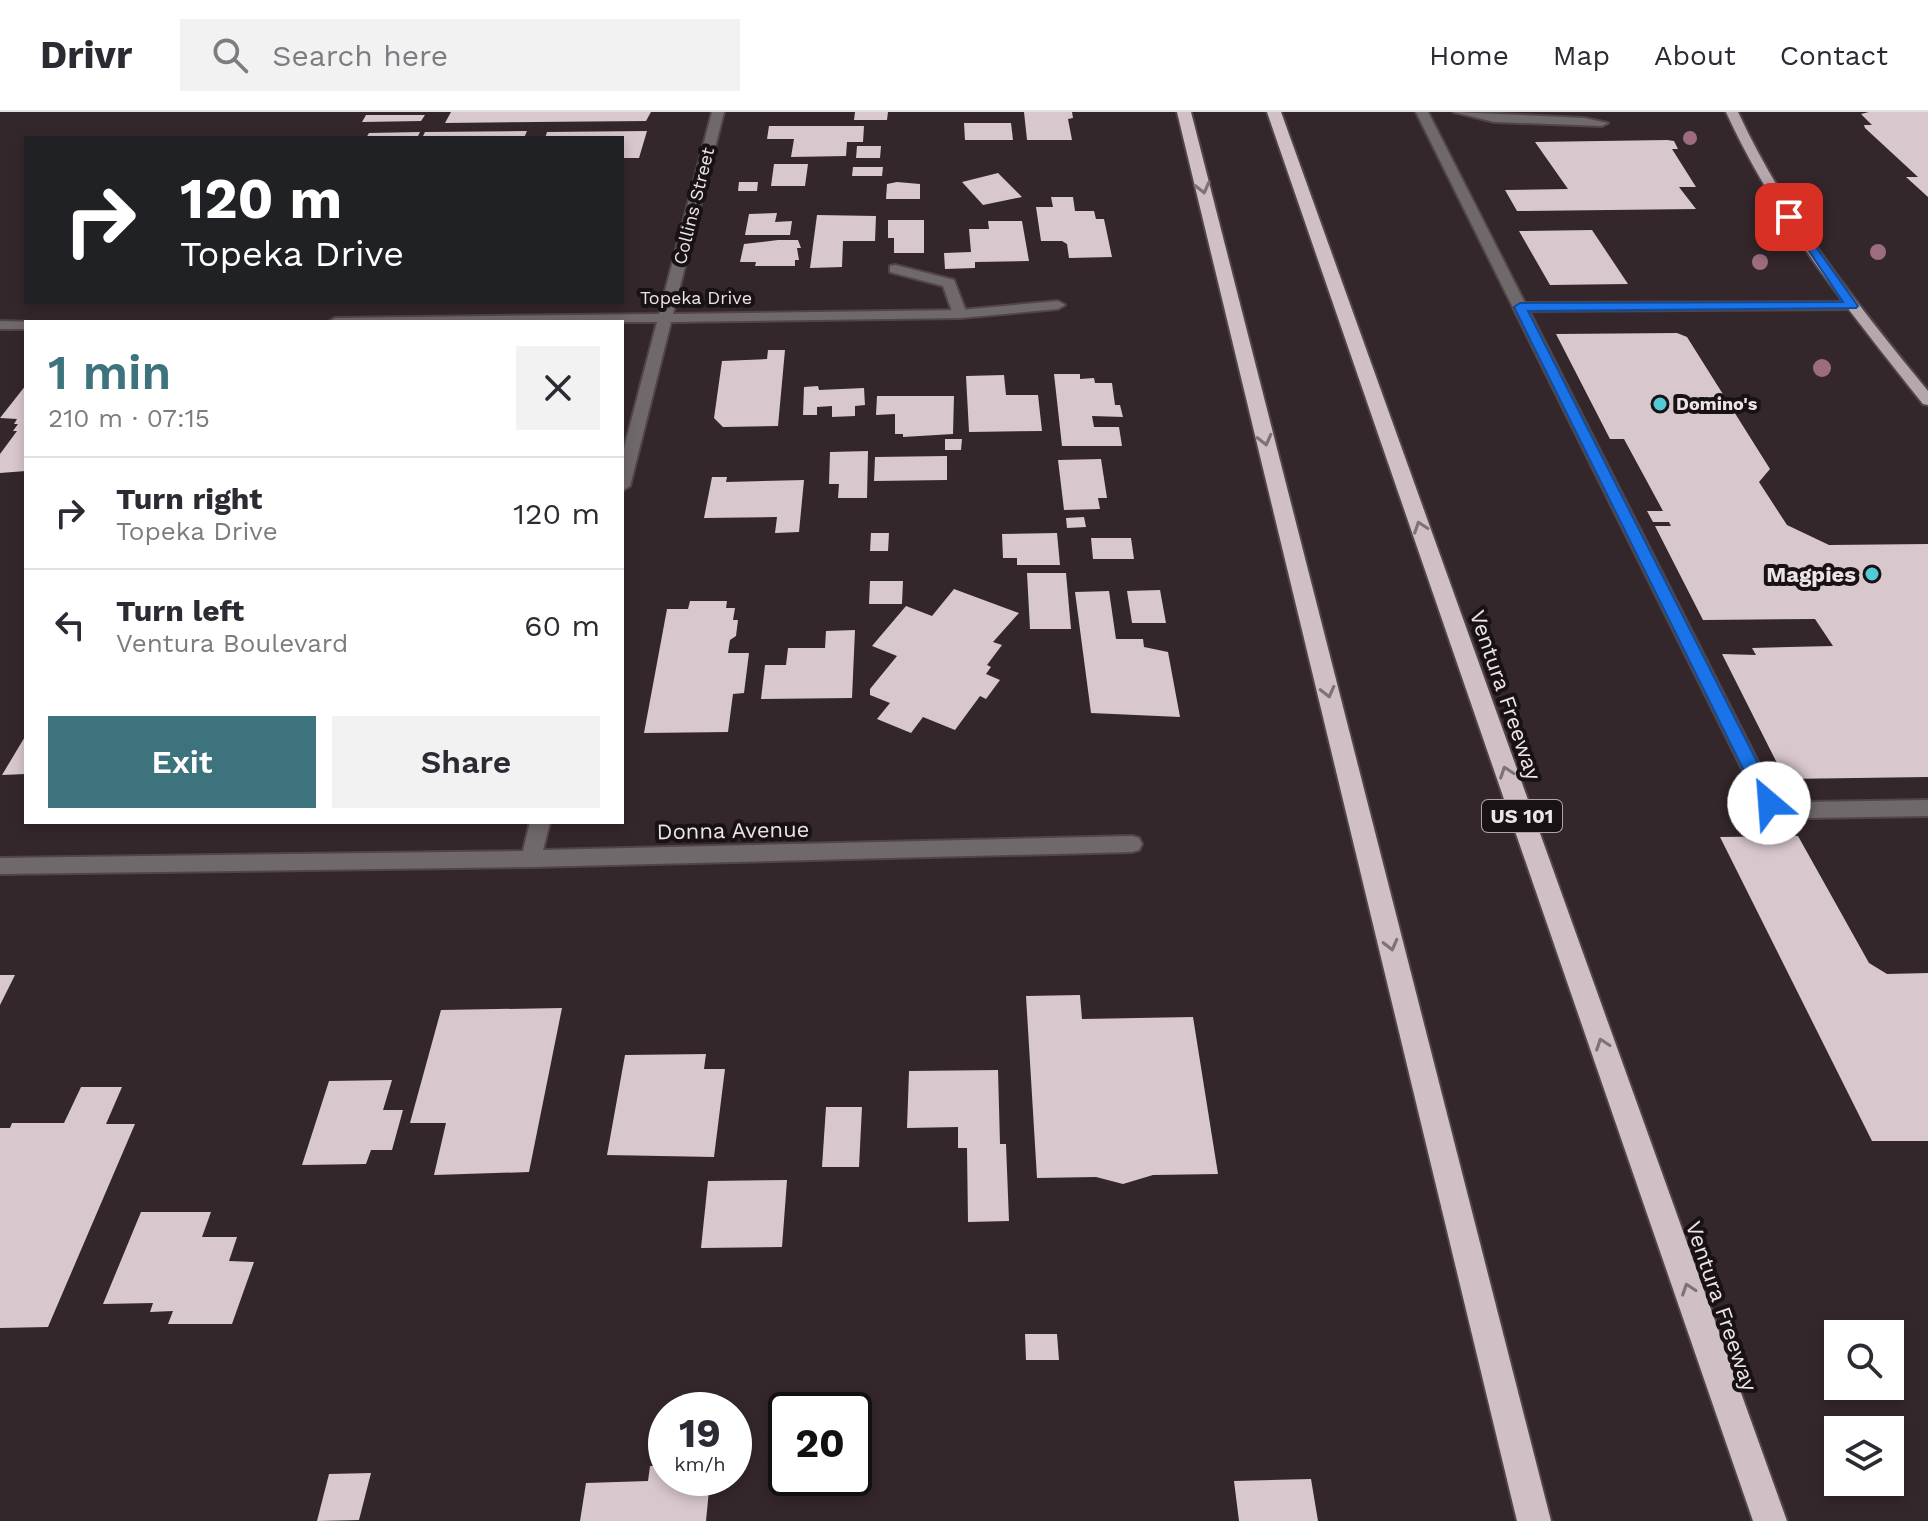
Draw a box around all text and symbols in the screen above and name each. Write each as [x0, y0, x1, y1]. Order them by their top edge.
search box [180, 19, 740, 91]
text: Drivr [40, 33, 132, 77]
icon: search [208, 33, 252, 77]
text: Search here [272, 38, 448, 73]
text: Home [1429, 39, 1509, 72]
text: Map [1553, 39, 1610, 72]
text: About [1654, 39, 1736, 72]
text: Contact [1780, 39, 1888, 72]
street label: Collins Street [669, 145, 718, 267]
text: 120 m [180, 166, 342, 232]
icon: right [48, 168, 152, 272]
one-way arrow [1193, 180, 1210, 194]
pin [1755, 183, 1823, 251]
icon: arrive [1767, 195, 1811, 239]
text: Topeka Drive [180, 233, 404, 275]
street label: Topeka Drive [640, 287, 752, 308]
text: 1 min [48, 344, 171, 401]
button: close [516, 346, 600, 430]
place label: Domino's [1676, 393, 1758, 414]
marker: Domino's [1651, 395, 1669, 413]
text: 210 m · 07:15 [48, 403, 210, 433]
one-way arrow [1256, 433, 1273, 446]
text: Turn right [116, 481, 262, 516]
icon: right [48, 491, 92, 535]
text: 120 m [513, 496, 600, 531]
text: Topeka Drive [116, 516, 278, 546]
one-way arrow [1413, 521, 1429, 535]
place label: Magpies [1766, 562, 1856, 587]
marker: Magpies [1863, 565, 1881, 583]
text: Turn left [116, 593, 244, 628]
icon: left [48, 603, 92, 647]
street label: Ventura Freeway [1465, 607, 1547, 784]
text: 60 m [524, 608, 600, 643]
text: Ventura Boulevard [116, 628, 348, 658]
one-way arrow [1319, 685, 1336, 699]
button: Exit [48, 716, 316, 808]
button: Share [332, 716, 600, 808]
position arrow [1727, 761, 1811, 845]
one-way arrow [1499, 766, 1516, 780]
road number: US 101 [1482, 800, 1562, 832]
street label: Donna Avenue [656, 817, 810, 844]
one-way arrow [1382, 937, 1399, 951]
one-way arrow [1595, 1037, 1612, 1051]
street label: Ventura Freeway [1681, 1218, 1763, 1395]
one-way arrow [1682, 1283, 1698, 1297]
map controls [1824, 1320, 1904, 1496]
button: search [1824, 1320, 1904, 1400]
speed limit sign: 20 [768, 1392, 872, 1496]
text: 19 [679, 1410, 721, 1457]
button: layers [1824, 1416, 1904, 1496]
text: km/h [674, 1452, 726, 1476]

